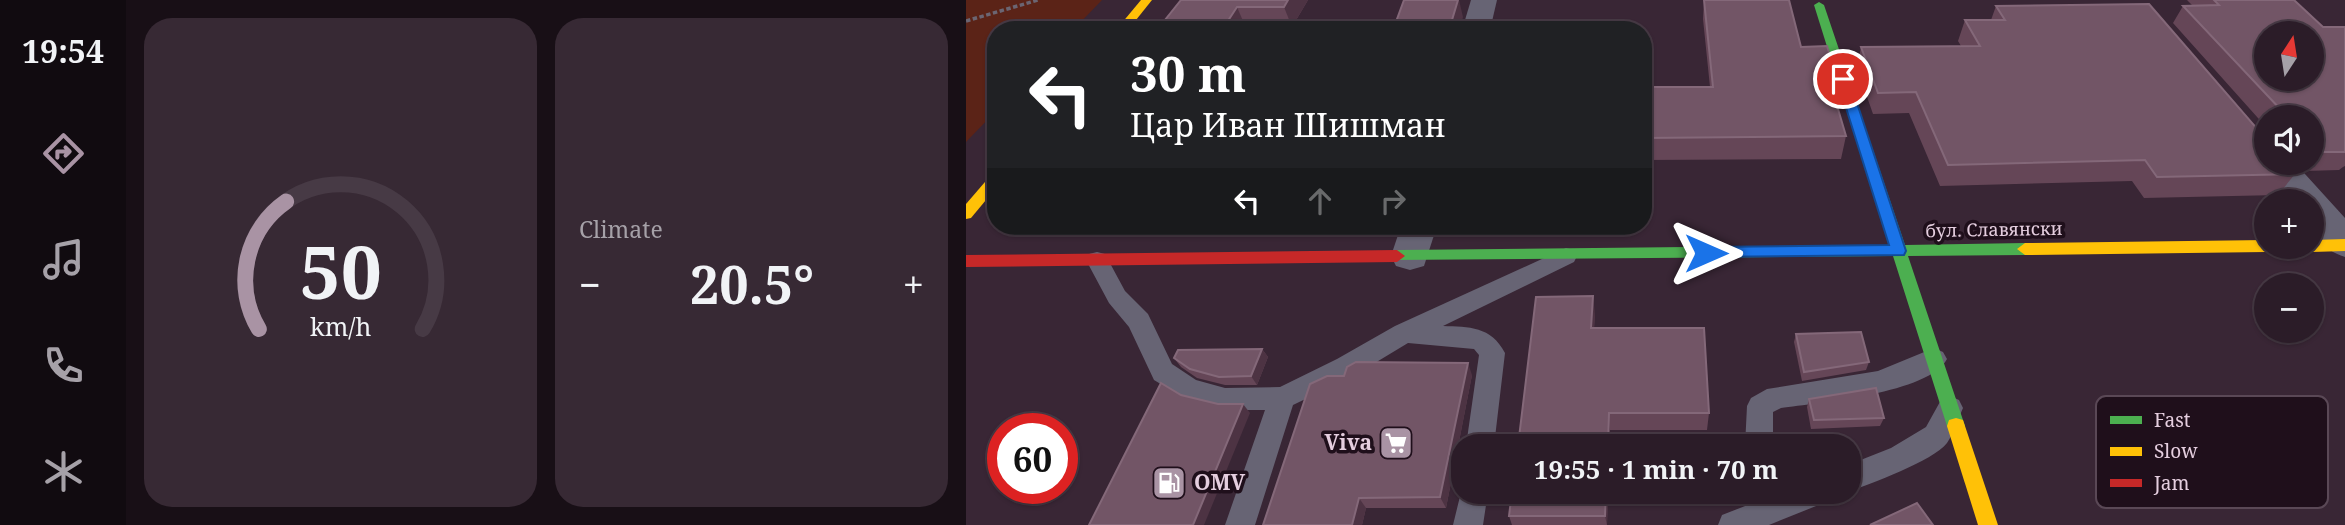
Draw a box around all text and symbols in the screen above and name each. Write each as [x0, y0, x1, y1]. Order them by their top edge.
north arrow [2254, 21, 2324, 91]
map controls [2254, 21, 2324, 343]
text: 19:54 [22, 29, 104, 72]
text: 30 m [1130, 40, 1246, 106]
icon: left [1015, 49, 1106, 140]
pin [1813, 49, 1873, 109]
icon: arrive [1824, 60, 1862, 98]
text: Цар Иван Шишман [1130, 103, 1446, 146]
button: sound [2254, 105, 2324, 175]
icon: directions [39, 129, 88, 178]
icon: left [1228, 182, 1266, 220]
icon: ahead [1301, 182, 1339, 220]
icon: right [1374, 182, 1412, 220]
button: + [2254, 189, 2324, 259]
text: Climate [579, 213, 663, 245]
position arrow [1669, 216, 1743, 290]
street label: бул. Славянски [1925, 216, 2063, 242]
text: 50 [299, 221, 382, 320]
icon: music [39, 235, 88, 284]
text: 20.5° [690, 248, 814, 319]
text: − [579, 258, 601, 310]
text: + [903, 258, 924, 310]
button: − [2254, 273, 2324, 343]
text: km/h [310, 308, 371, 342]
icon: phone [39, 341, 88, 390]
legend [2096, 396, 2328, 508]
text: Fast [2154, 407, 2191, 433]
speed limit sign: 60 [987, 413, 1078, 504]
supermarket icon: Viva [1377, 424, 1415, 462]
place label: Viva [1325, 428, 1372, 456]
text: Slow [2154, 438, 2198, 464]
icon: climate [39, 447, 88, 496]
text: 19:55 · 1 min · 70 m [1534, 451, 1778, 487]
fuel station icon: OMV [1150, 464, 1188, 502]
place label: OMV [1194, 468, 1246, 496]
text: Jam [2153, 470, 2189, 496]

